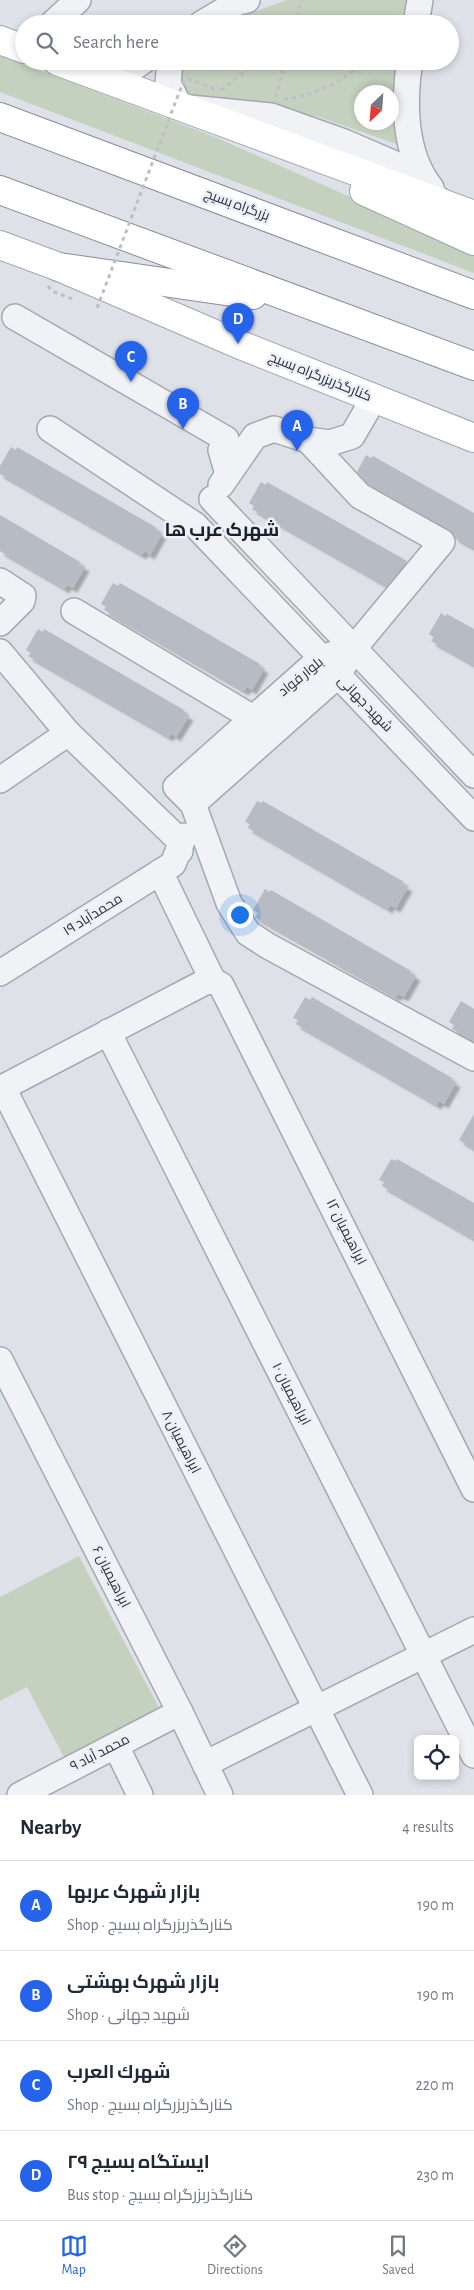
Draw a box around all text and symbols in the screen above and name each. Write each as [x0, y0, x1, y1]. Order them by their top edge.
search box [15, 15, 459, 70]
icon: search [33, 29, 61, 57]
text: Search here [73, 33, 159, 52]
north arrow [354, 85, 399, 130]
street label: بزرگراه بسیج [202, 187, 271, 224]
pin: D [222, 303, 254, 344]
pin: C [115, 341, 147, 382]
street label: کنارگذربزرگراه بسیج [266, 350, 373, 405]
pin: B [167, 388, 199, 429]
pin: A [281, 410, 313, 451]
district label: شهرک عرب ها [165, 520, 279, 541]
street label: بلوار فواد [276, 655, 326, 699]
street label: شهید جهانی [335, 673, 395, 735]
street label: محمدآباد ۱۹ [60, 891, 125, 939]
your location [227, 902, 253, 928]
street label: ابراهیمیان ۱۲ [323, 1197, 369, 1267]
street label: ابراهیمیان ۱۰ [269, 1361, 313, 1427]
street label: ابراهیمیان ۸ [159, 1408, 203, 1476]
street label: ابراهیمیان ۶ [90, 1544, 132, 1610]
street label: محمد آباد ۹ [68, 1731, 132, 1774]
map controls [414, 1735, 459, 1780]
button: locate [414, 1735, 459, 1780]
text: Nearby [20, 1817, 81, 1838]
text: 4 results [402, 1819, 454, 1835]
text: بازار شهرک عربها [67, 1883, 200, 1902]
text: A [31, 1897, 41, 1913]
text: 190 m [417, 1897, 454, 1913]
text: Shop · کنارگذربزرگراه بسیج [67, 1917, 233, 1933]
text: بازار شهرک بهشتی [67, 1973, 220, 1992]
text: B [31, 1987, 41, 2003]
text: 190 m [417, 1987, 454, 2003]
text: Shop · شهید جهانی [67, 2007, 190, 2023]
text: شهرك العرب [67, 2063, 171, 2082]
text: C [32, 2077, 40, 2093]
text: 220 m [416, 2077, 454, 2093]
text: Shop · کنارگذربزرگراه بسیج [67, 2097, 233, 2113]
text: ایستگاه بسیج ۲۹ [67, 2153, 210, 2172]
text: D [31, 2167, 41, 2183]
text: 230 m [416, 2167, 454, 2183]
text: Bus stop · کنارگذربزرگراه بسیج [67, 2187, 253, 2203]
tab: Map [60, 2232, 88, 2279]
tab: Directions [207, 2232, 263, 2279]
tab: Saved [382, 2232, 414, 2279]

